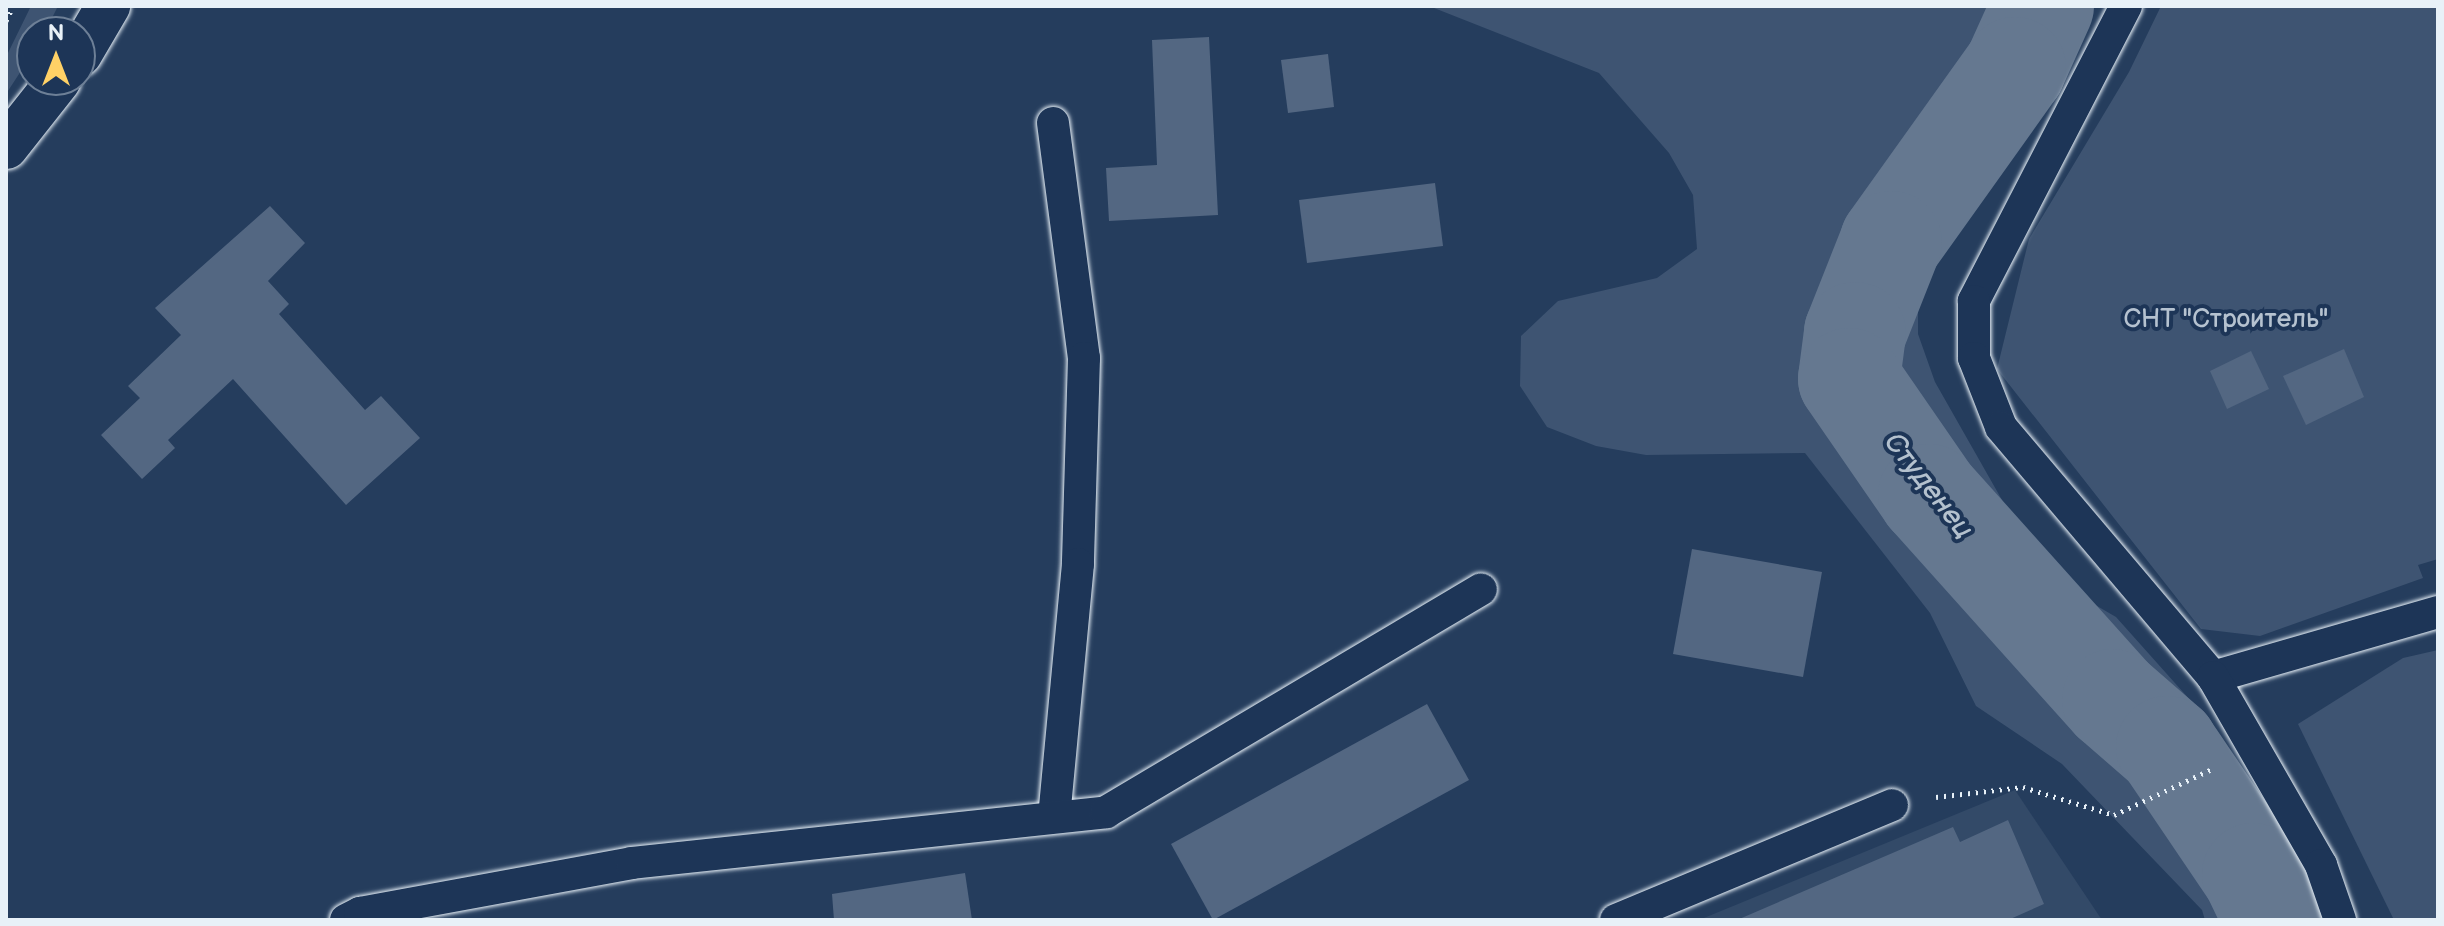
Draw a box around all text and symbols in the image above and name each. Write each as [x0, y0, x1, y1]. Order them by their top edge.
north arrow [16, 16, 96, 96]
text: N [48, 20, 64, 47]
park label: СНТ "Строитель" [2123, 304, 2329, 336]
water label: Студенец [1876, 426, 1980, 546]

